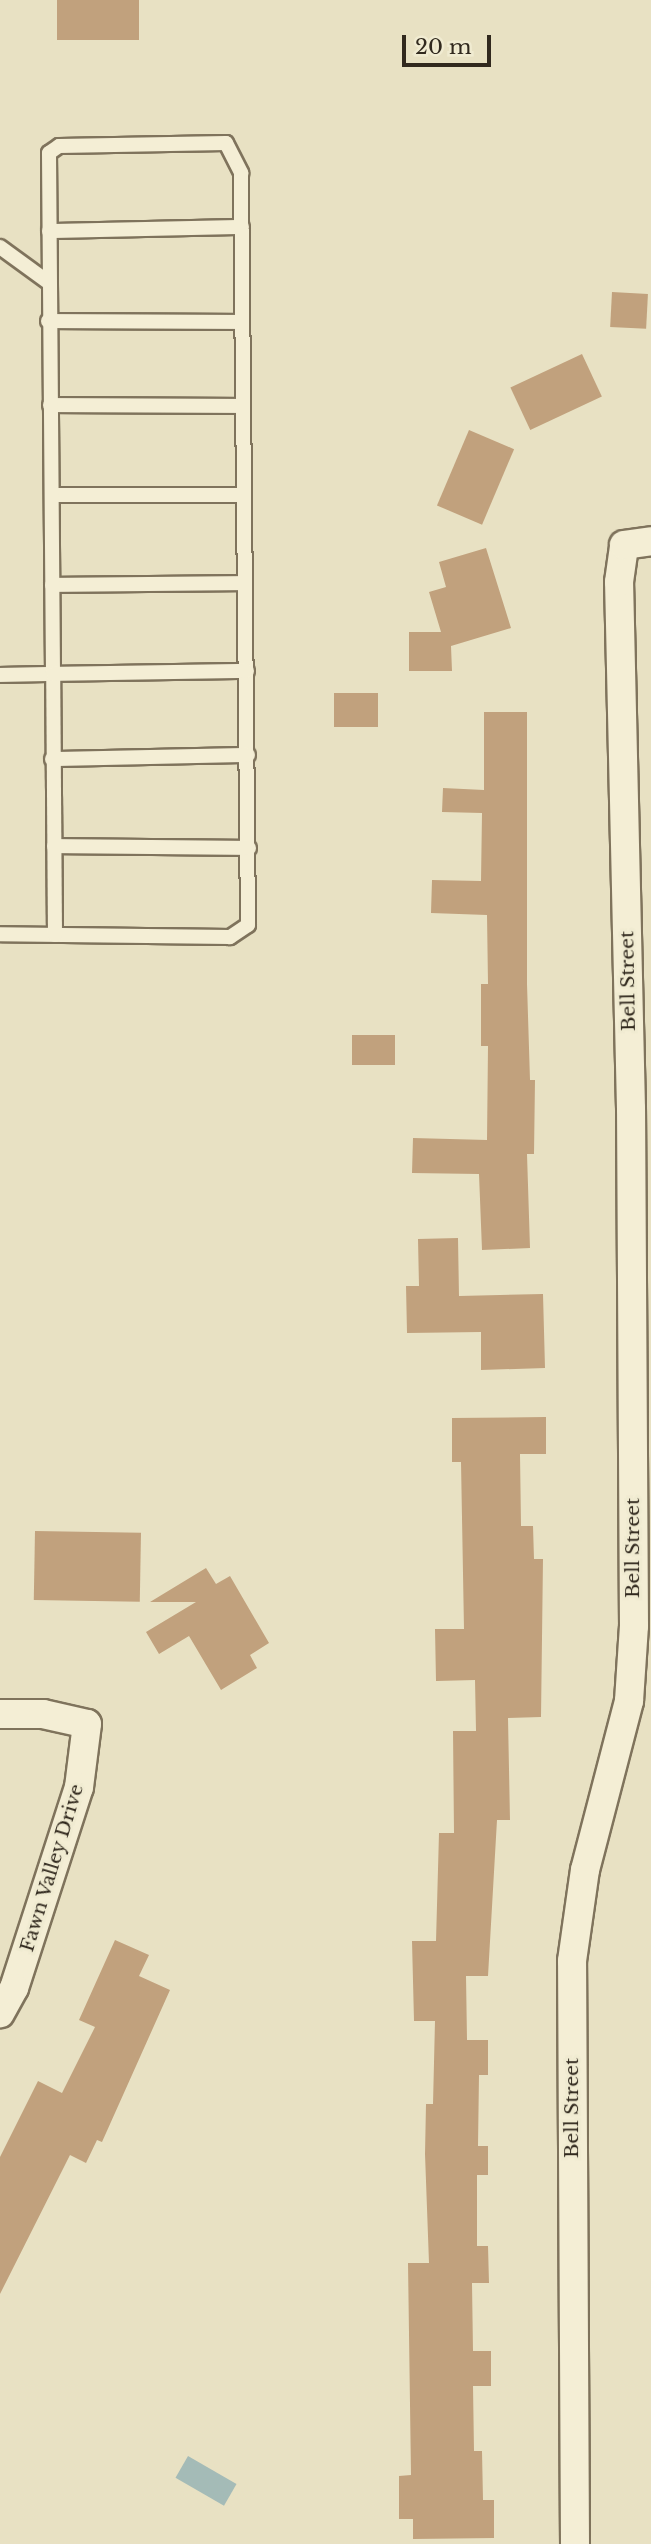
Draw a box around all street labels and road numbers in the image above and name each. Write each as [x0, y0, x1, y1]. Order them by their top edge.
street label: Bell Street [616, 931, 640, 1031]
street label: Bell Street [622, 1498, 644, 1598]
street label: Fawn Valley Drive [15, 1781, 89, 1955]
street label: Bell Street [561, 2058, 583, 2158]

